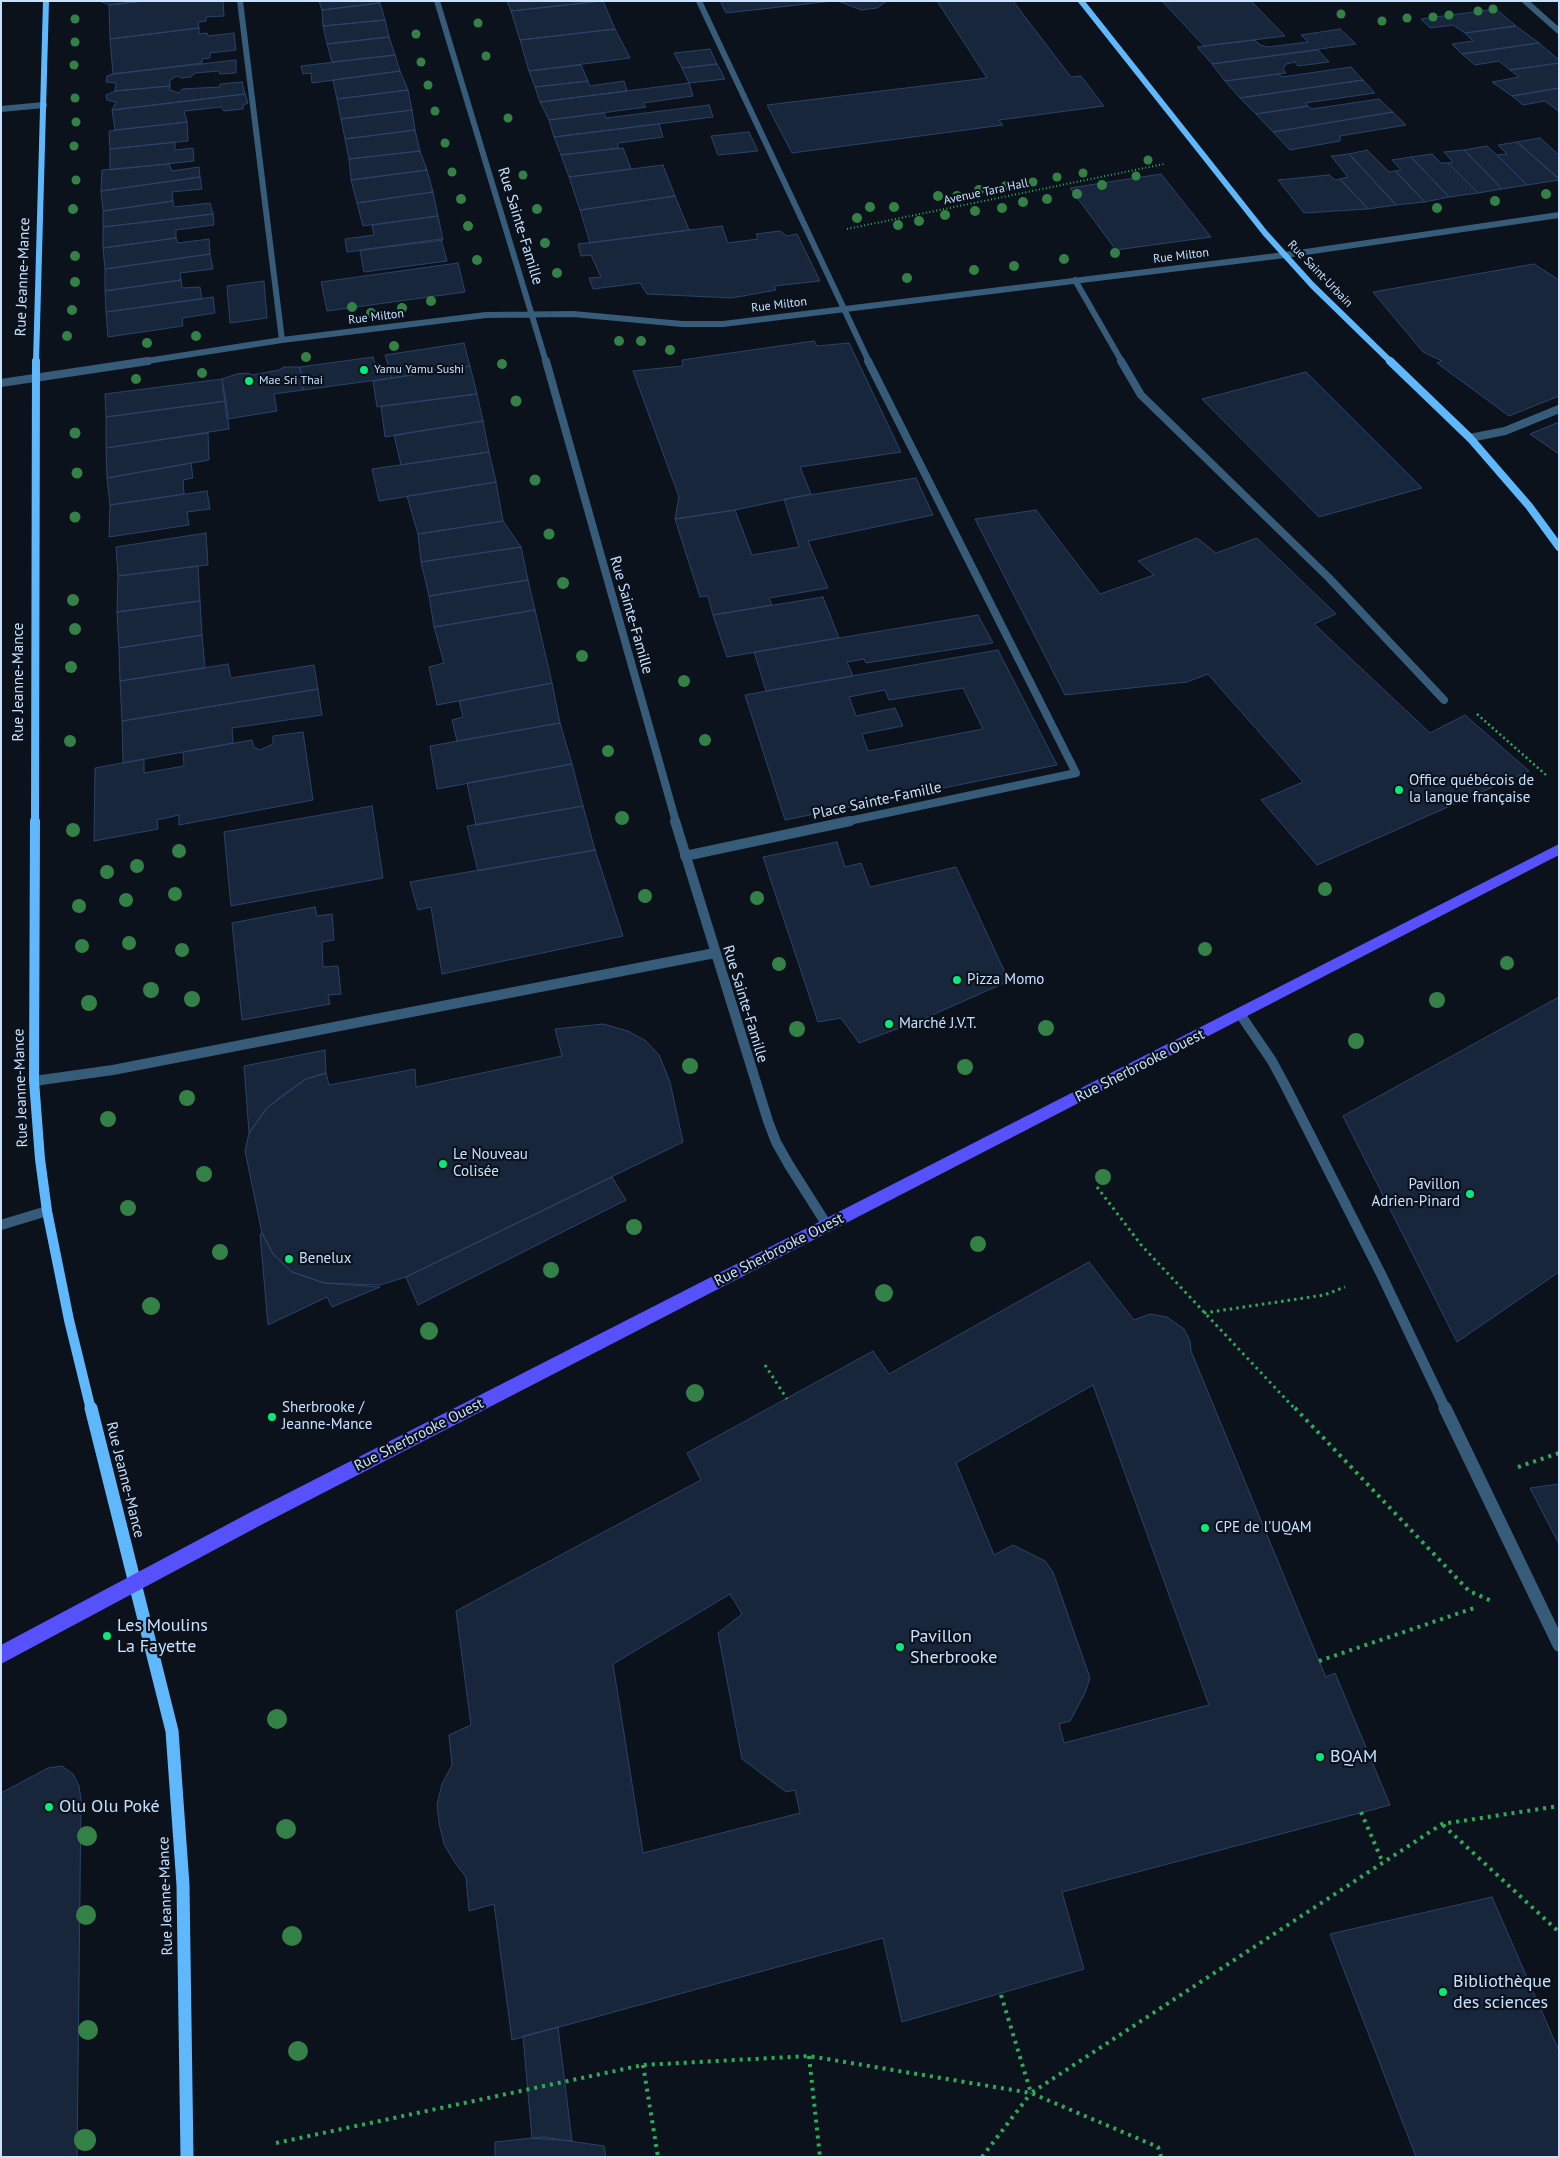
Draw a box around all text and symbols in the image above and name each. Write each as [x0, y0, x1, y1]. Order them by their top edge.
street label: Rue Sainte-Famille [494, 165, 546, 287]
street label: Avenue Tara Hall [942, 176, 1030, 208]
street label: Rue Jeanne-Mance [12, 217, 34, 337]
street label: Rue Saint-Urbain [1285, 238, 1355, 310]
street label: Rue Milton [1152, 245, 1210, 267]
street label: Rue Milton [750, 294, 808, 316]
street label: Rue Milton [347, 306, 405, 328]
place label: Yamu Yamu Sushi [374, 363, 464, 377]
marker: Yamu Yamu Sushi [358, 364, 370, 376]
place label: Mae Sri Thai [259, 374, 323, 388]
marker: Mae Sri Thai [243, 375, 255, 387]
street label: Rue Sainte-Famille [606, 554, 656, 676]
street label: Rue Jeanne-Mance [10, 623, 28, 741]
place label: Office québécois de la langue française [1409, 772, 1534, 807]
street label: Place Sainte-Famille [811, 779, 943, 823]
marker: Office québécois de la langue française [1393, 784, 1405, 796]
street label: Rue Sainte-Famille [719, 943, 771, 1065]
place label: Pizza Momo [967, 971, 1044, 989]
marker: Pizza Momo [951, 974, 963, 986]
place label: Marché J.V.T. [899, 1015, 977, 1033]
marker: Marché J.V.T. [883, 1018, 895, 1030]
street label: Rue Sherbrooke Ouest [1072, 1026, 1208, 1106]
street label: Rue Jeanne-Mance [10, 1028, 32, 1148]
place label: Le Nouveau Colisée [453, 1146, 528, 1181]
marker: Le Nouveau Colisée [437, 1158, 449, 1170]
place label: Pavillon Adrien-Pinard [1372, 1176, 1460, 1211]
marker: Pavillon Adrien-Pinard [1464, 1188, 1476, 1200]
street label: Rue Sherbrooke Ouest [711, 1210, 847, 1290]
place label: Benelux [299, 1250, 351, 1268]
marker: Benelux [283, 1253, 295, 1265]
street label: Rue Sherbrooke Ouest [351, 1395, 487, 1475]
place label: Sherbrooke / Jeanne-Mance [282, 1399, 372, 1434]
marker: Sherbrooke / Jeanne-Mance [266, 1411, 278, 1423]
street label: Rue Jeanne-Mance [102, 1420, 148, 1540]
place label: CPE de l'UQAM [1215, 1519, 1312, 1537]
marker: CPE de l'UQAM [1199, 1522, 1211, 1534]
place label: Les Moulins La Fayette [117, 1615, 208, 1658]
place label: Pavillon Sherbrooke [910, 1626, 997, 1668]
marker: Les Moulins La Fayette [101, 1630, 113, 1642]
marker: Pavillon Sherbrooke [894, 1641, 906, 1653]
place label: BQAM [1330, 1746, 1377, 1768]
marker: BQAM [1314, 1751, 1326, 1763]
place label: Olu Olu Poké [59, 1796, 160, 1818]
marker: Olu Olu Poké [43, 1801, 55, 1813]
street label: Rue Jeanne-Mance [155, 1836, 177, 1956]
place label: Bibliothèque des sciences [1453, 1971, 1551, 2014]
marker: Bibliothèque des sciences [1437, 1986, 1449, 1998]

